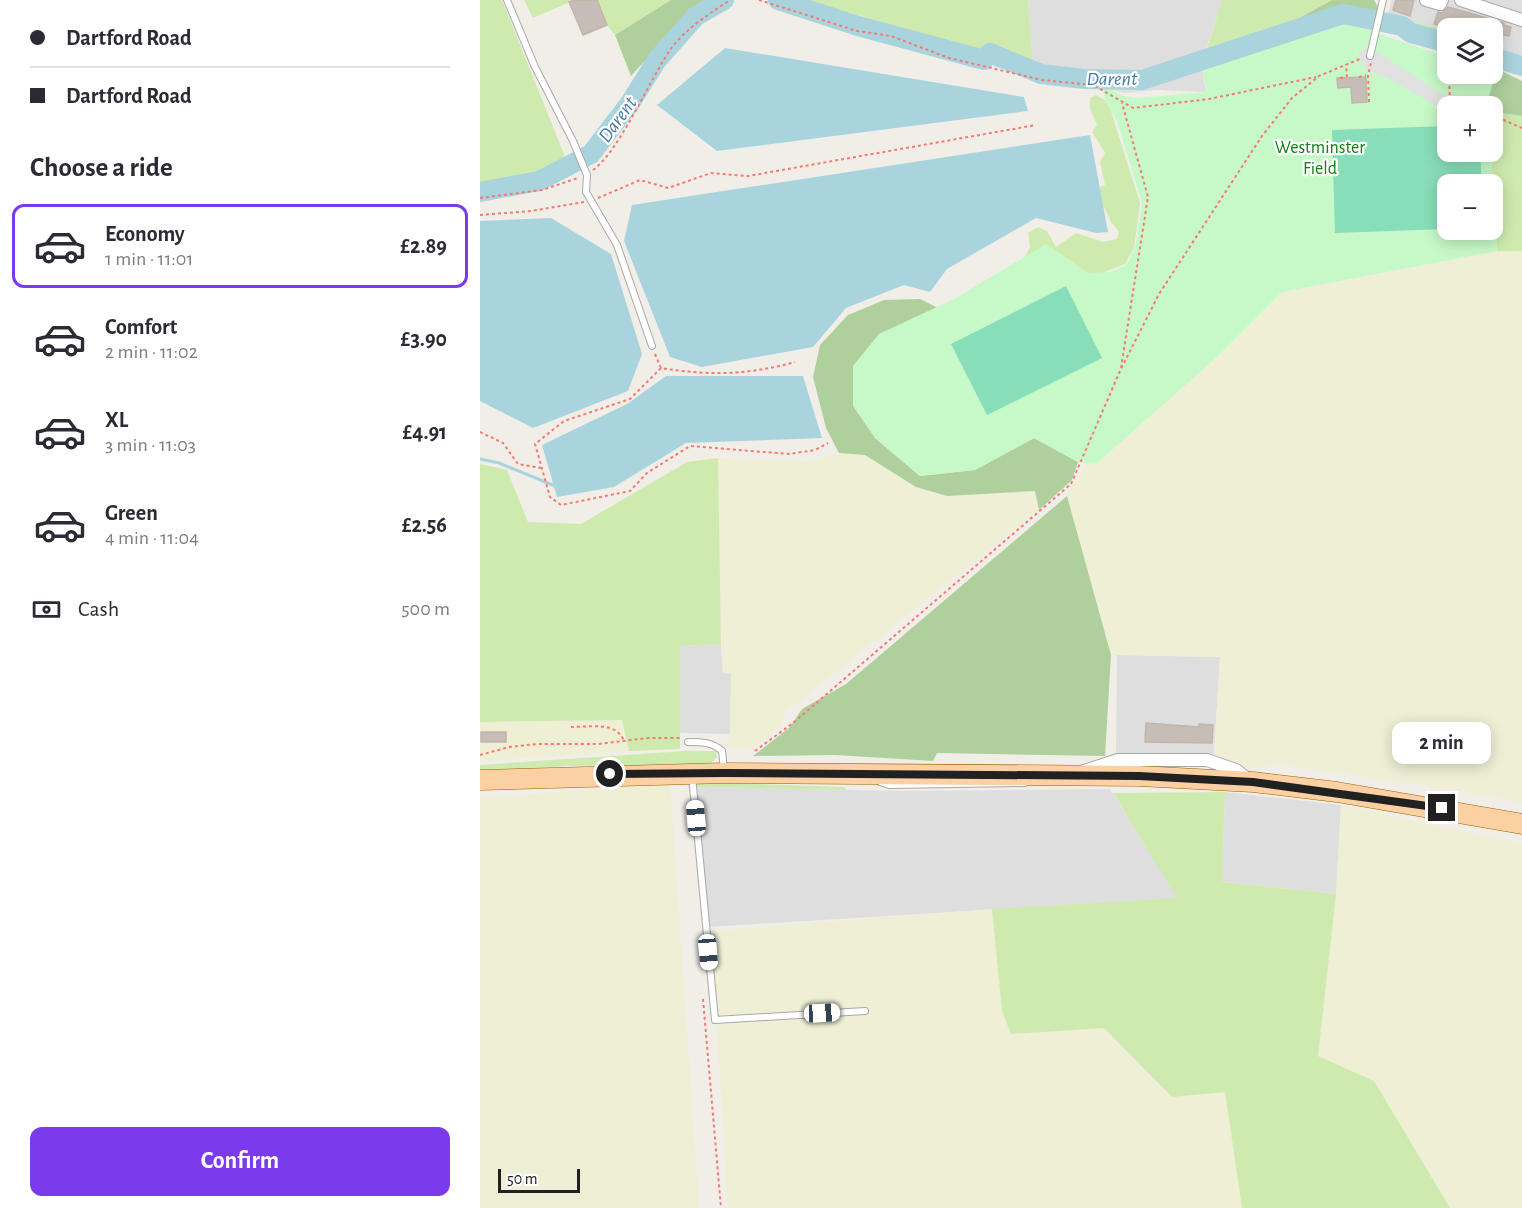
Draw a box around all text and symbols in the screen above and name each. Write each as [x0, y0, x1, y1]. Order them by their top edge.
map controls [1437, 18, 1503, 240]
button: layers [1437, 18, 1503, 84]
text: Dartford Road [66, 27, 192, 49]
water label: Darent [1086, 69, 1138, 89]
text: Dartford Road [66, 85, 192, 107]
water label: Darent [595, 93, 641, 146]
button: + [1437, 96, 1503, 162]
park label: Westminster Field [1275, 139, 1365, 178]
text: Choose a ride [30, 154, 173, 181]
button: − [1437, 174, 1503, 240]
icon: car [33, 219, 87, 273]
text: Economy [105, 223, 185, 245]
text: £2.89 [400, 235, 447, 257]
text: 1 min · 11:01 [105, 249, 193, 269]
icon: car [33, 312, 87, 366]
text: Comfort [105, 316, 177, 338]
text: £3.90 [401, 328, 447, 350]
text: 2 min · 11:02 [105, 342, 198, 362]
icon: car [33, 405, 87, 459]
text: XL [105, 409, 128, 431]
text: £4.91 [403, 421, 447, 443]
text: 3 min · 11:03 [105, 435, 196, 455]
icon: car [33, 498, 87, 552]
text: Green [105, 502, 158, 524]
text: £2.56 [402, 514, 447, 536]
text: 4 min · 11:04 [105, 528, 199, 548]
icon: cash [30, 593, 63, 626]
text: Cash [78, 598, 119, 620]
text: 500 m [401, 599, 450, 619]
callout: 2 min [1392, 721, 1492, 763]
text: 2 min [1419, 733, 1464, 753]
route start [596, 760, 623, 787]
route end [1428, 794, 1455, 821]
car [685, 799, 707, 837]
car [697, 933, 719, 971]
car [804, 1003, 840, 1023]
button: Confirm [30, 1127, 450, 1196]
scale bar [498, 1166, 580, 1194]
text: 50 m [507, 1171, 538, 1187]

